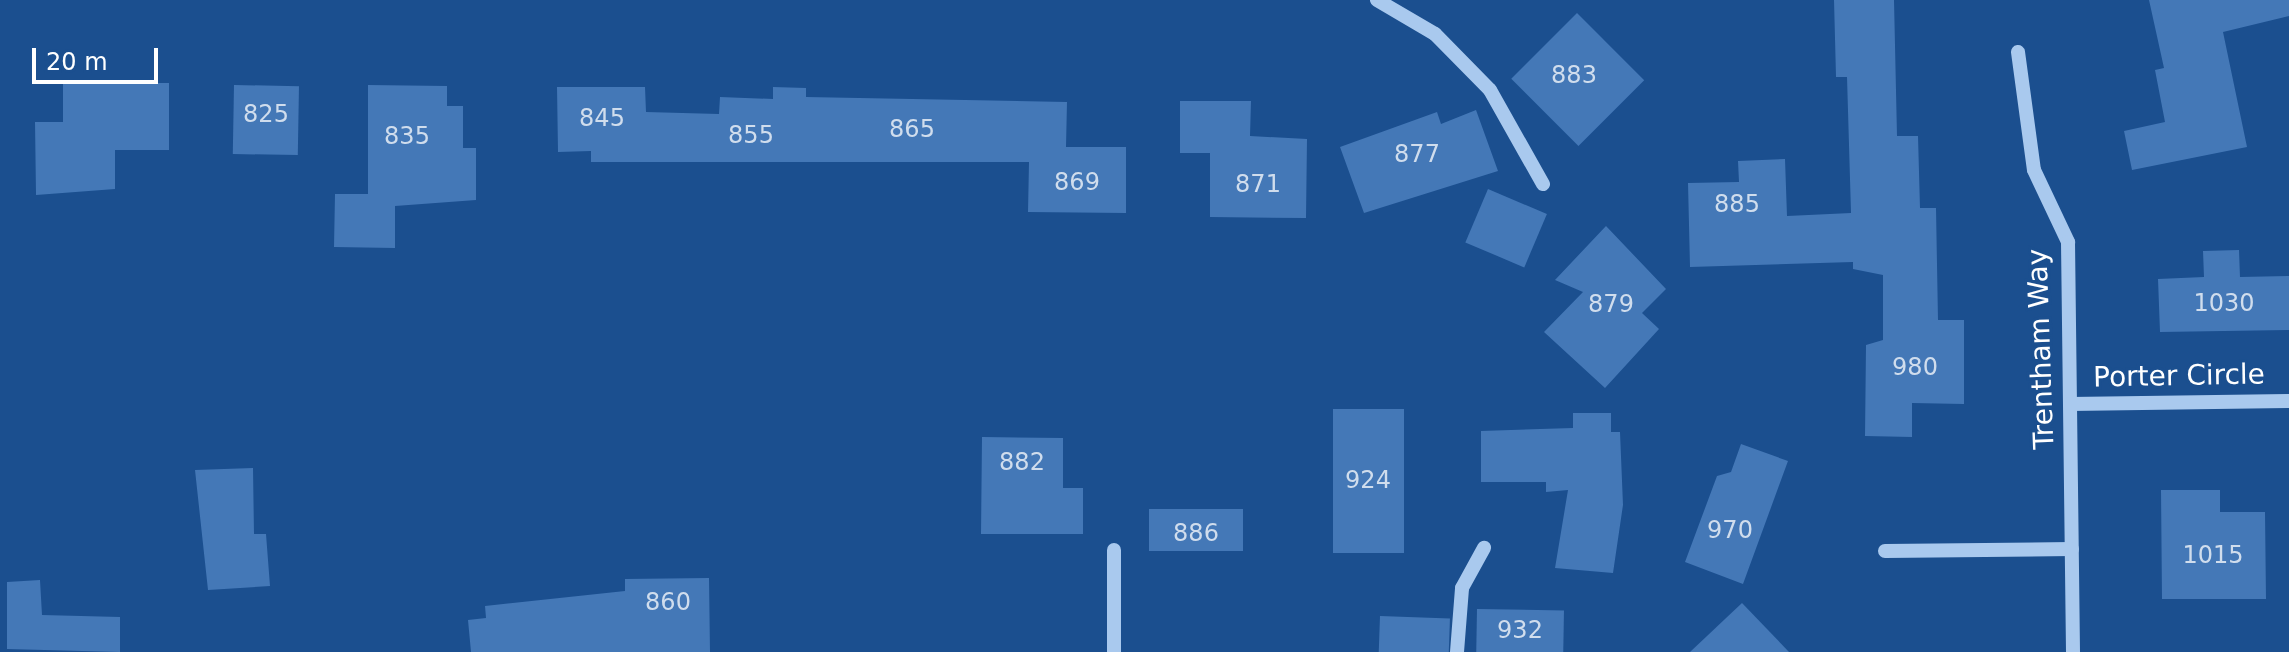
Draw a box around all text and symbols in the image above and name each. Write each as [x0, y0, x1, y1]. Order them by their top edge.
scale bar [36, 32, 162, 82]
text: 20 m [46, 48, 108, 76]
house number: 883 [1551, 62, 1597, 90]
house number: 825 [243, 101, 289, 129]
house number: 845 [579, 105, 625, 133]
house number: 865 [889, 116, 935, 144]
house number: 855 [728, 122, 774, 150]
house number: 835 [384, 123, 430, 151]
house number: 877 [1394, 141, 1440, 169]
house number: 869 [1054, 169, 1100, 197]
house number: 871 [1235, 171, 1281, 199]
house number: 885 [1714, 191, 1760, 219]
street label: Trentham Way [2021, 248, 2061, 450]
house number: 1030 [2193, 290, 2255, 318]
house number: 879 [1588, 291, 1634, 319]
house number: 980 [1892, 354, 1938, 382]
street label: Porter Circle [2093, 358, 2265, 394]
house number: 882 [999, 449, 1045, 477]
house number: 924 [1345, 467, 1391, 495]
house number: 970 [1707, 517, 1753, 545]
house number: 886 [1173, 520, 1219, 548]
house number: 1015 [2182, 542, 2244, 570]
house number: 860 [645, 589, 691, 617]
house number: 932 [1497, 617, 1543, 645]

